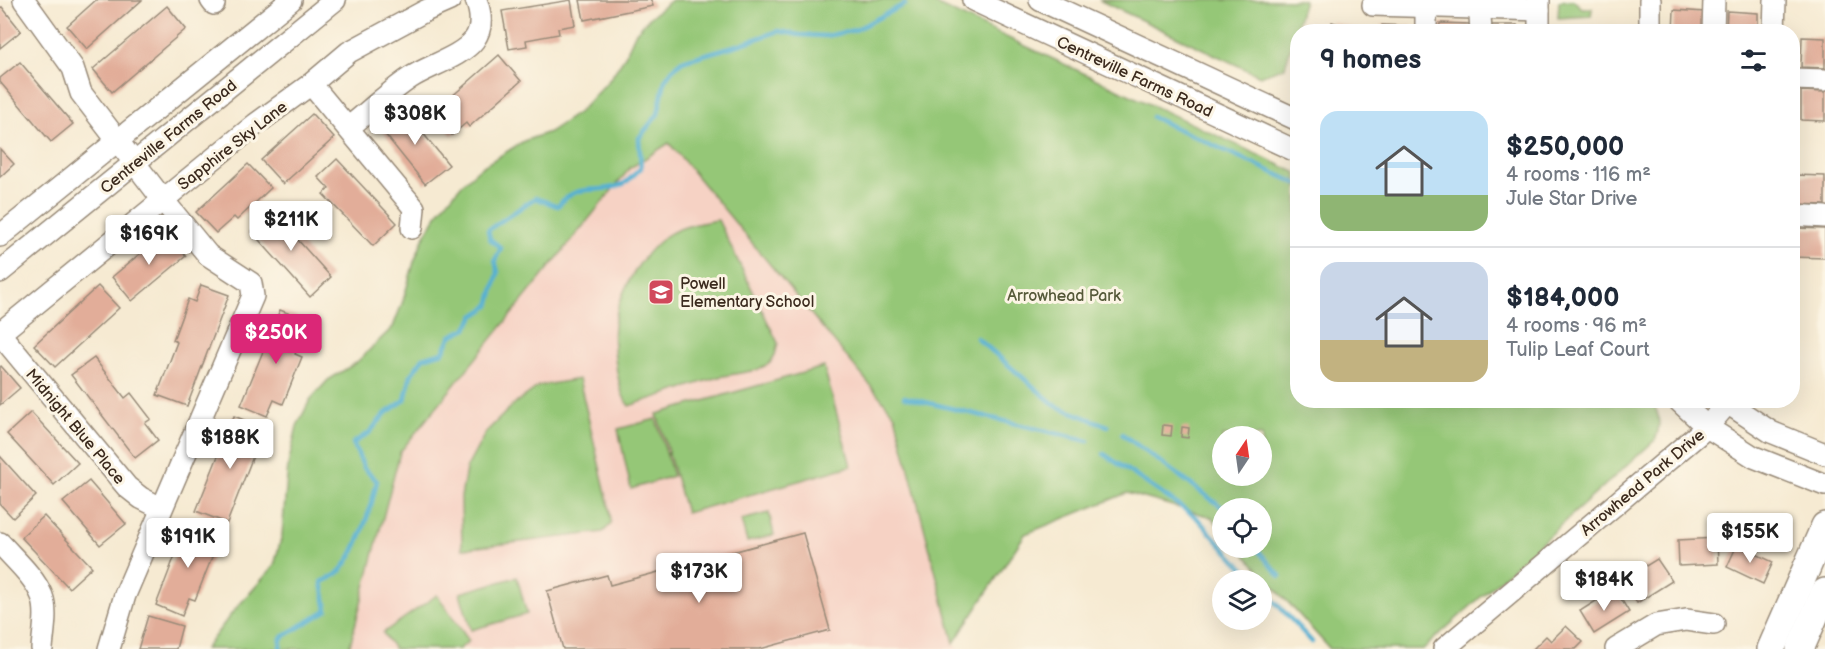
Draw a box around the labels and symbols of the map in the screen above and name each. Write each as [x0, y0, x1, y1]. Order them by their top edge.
street label: Centreville Farms Road [1053, 33, 1215, 122]
street label: Centreville Farms Road [97, 76, 241, 198]
pin: $308K [373, 95, 457, 146]
street label: Sapphire Sky Lane [174, 97, 292, 195]
pin: $211K [249, 201, 333, 252]
pin: $169K [107, 215, 191, 266]
place label: Powell Elementary School [680, 275, 814, 312]
school or university icon: Powell Elementary School [646, 277, 676, 307]
park label: Arrowhead Park [1007, 287, 1121, 306]
pin: $250K [234, 314, 318, 365]
street label: Midnight Blue Place [21, 365, 129, 489]
pin: $188K [188, 419, 272, 470]
north arrow [1212, 426, 1272, 486]
street label: Arrowhead Park Drive [1577, 426, 1709, 540]
pin: $155K [1708, 513, 1792, 564]
pin: $191K [146, 518, 230, 569]
pin: $173K [657, 553, 741, 604]
pin: $184K [1562, 561, 1646, 612]

